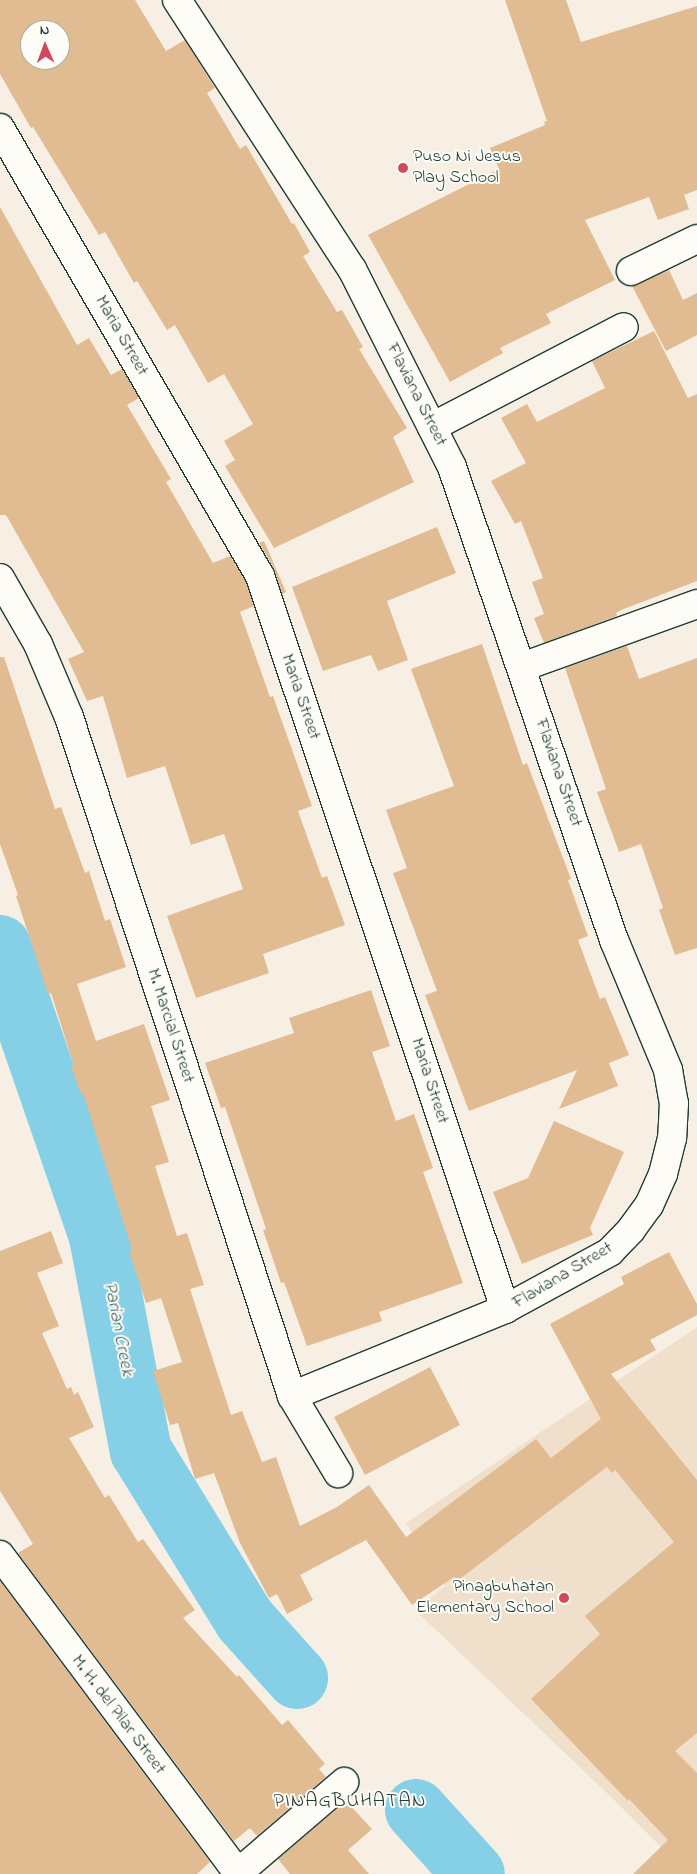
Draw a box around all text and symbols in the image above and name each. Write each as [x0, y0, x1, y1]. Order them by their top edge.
north arrow [20, 20, 70, 70]
text: N [39, 20, 50, 41]
place label: Puso Ni Jesus Play School [413, 147, 521, 190]
marker: Puso Ni Jesus Play School [397, 162, 409, 174]
street label: Maria Street [89, 292, 153, 380]
street label: Flaviana Street [381, 340, 451, 450]
street label: Maria Street [275, 651, 325, 743]
street label: Flaviana Street [529, 716, 587, 830]
street label: M. Marcial Street [141, 966, 199, 1086]
street label: Maria Street [405, 1035, 453, 1127]
street label: Flaviana Street [509, 1238, 617, 1314]
water label: Parian Creek [98, 1280, 138, 1378]
place label: Pinagbuhatan Elementary School [416, 1577, 554, 1620]
marker: Pinagbuhatan Elementary School [558, 1592, 570, 1604]
street label: M. H. del Pilar Street [66, 1651, 170, 1779]
district label: PINAGBUHATAN [272, 1789, 428, 1813]

